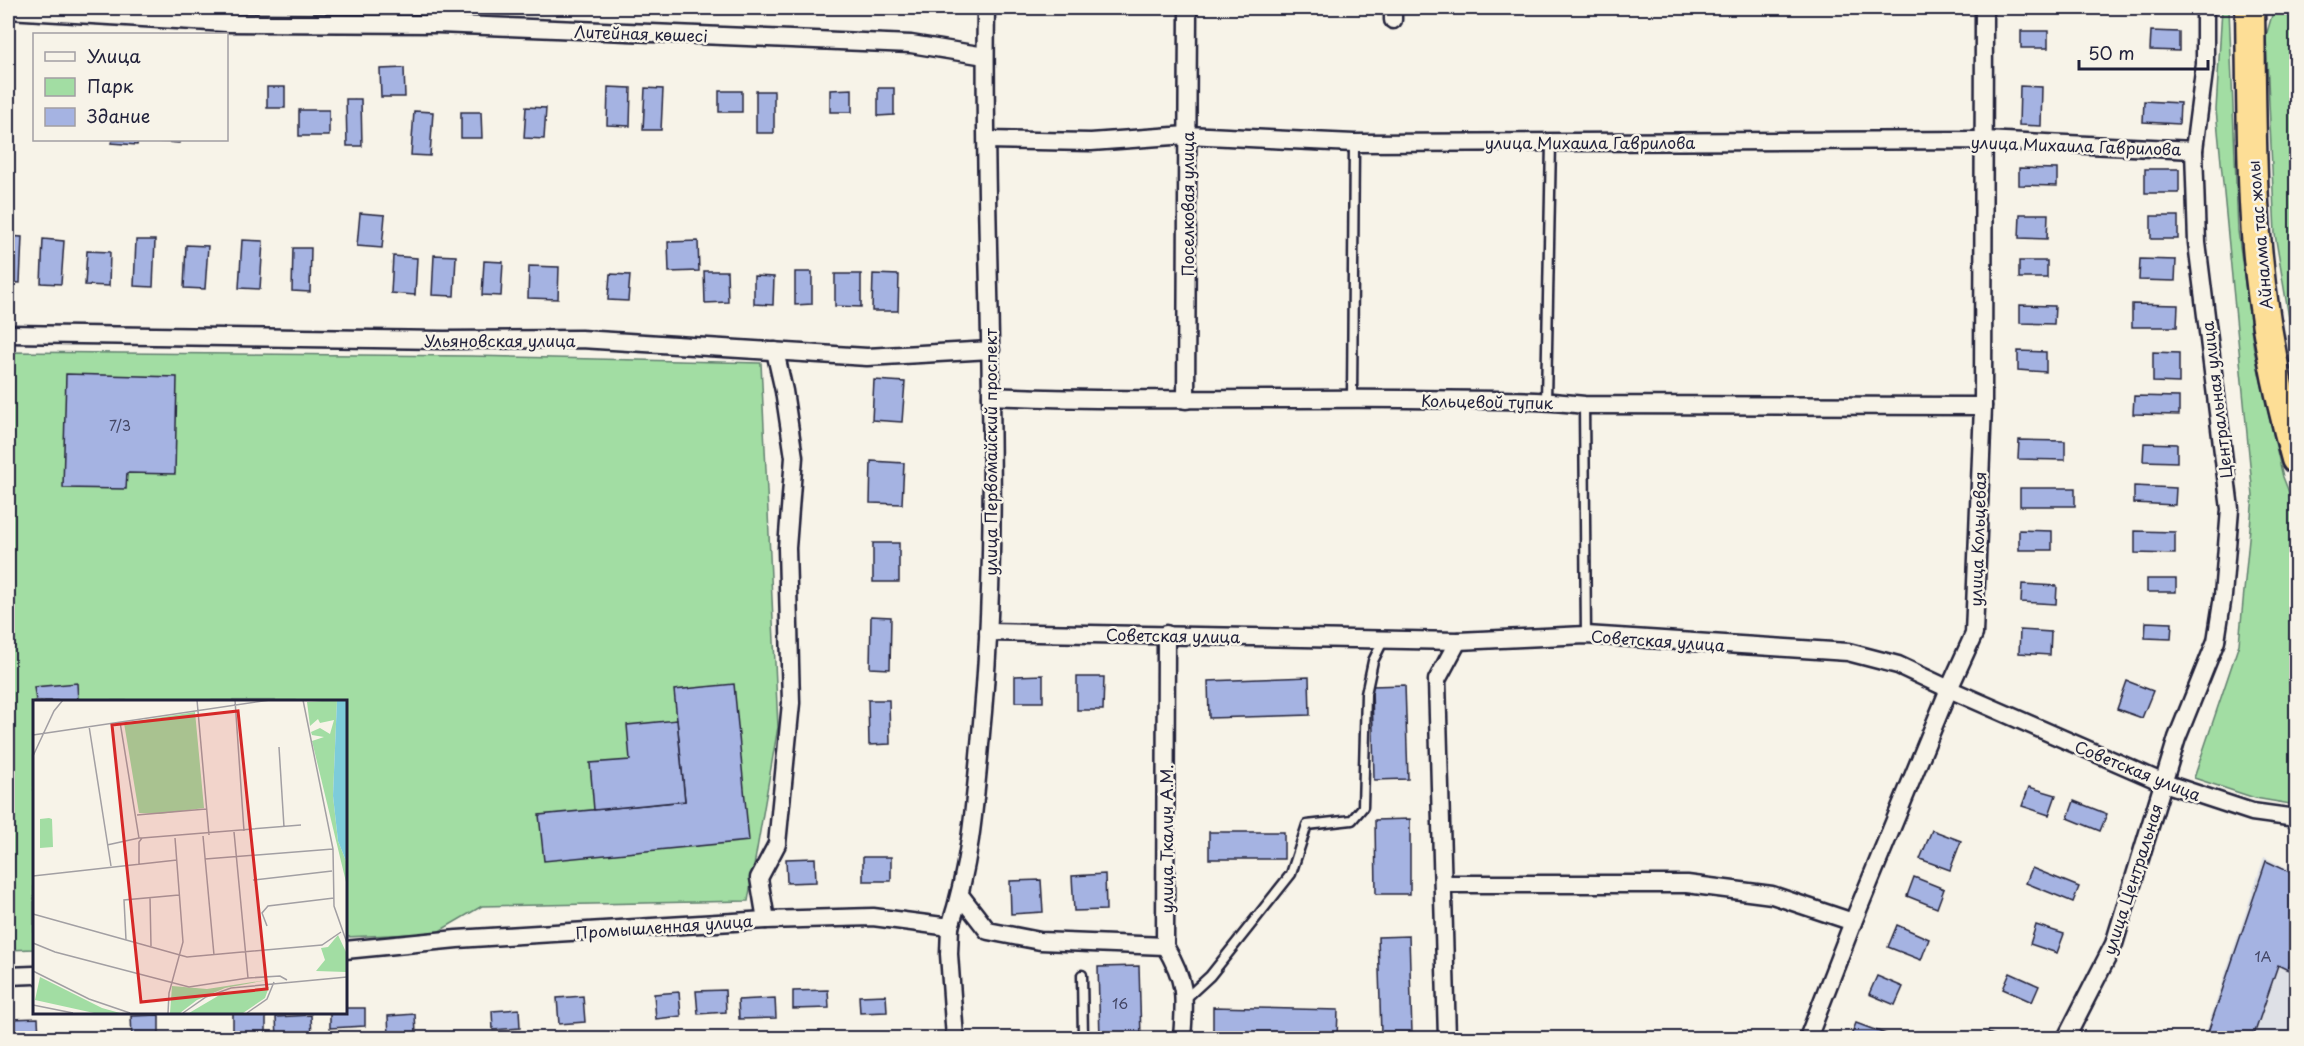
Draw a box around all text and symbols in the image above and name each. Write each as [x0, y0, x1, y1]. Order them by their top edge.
street label: Литейная көшесі [574, 19, 708, 47]
legend [33, 33, 228, 141]
scale bar [2079, 33, 2208, 71]
text: 50 m [2088, 39, 2135, 66]
text: Улица [87, 42, 141, 69]
text: Парк [87, 72, 134, 99]
text: Здание [87, 102, 150, 129]
street label: улица Михаила Гаврилова [1970, 129, 2182, 161]
street label: улица Михаила Гаврилова [1485, 130, 1695, 154]
street label: Поселковая улица [1175, 132, 1199, 276]
street label: Айналма тас жолы [2241, 159, 2277, 311]
street label: Центральная улица [2194, 320, 2238, 480]
street label: Ульяновская улица [424, 328, 576, 352]
street label: улица Первомайский проспект [978, 328, 1002, 576]
street label: Кольцевой тупик [1421, 388, 1554, 414]
house number: 7/3 [109, 415, 131, 436]
street label: улица Кольцевая [1963, 471, 1991, 607]
street label: Советская улица [1106, 622, 1240, 648]
street label: Советская улица [1590, 623, 1726, 657]
inset map [33, 700, 346, 1013]
street label: Советская улица [2071, 734, 2205, 806]
street label: улица Ткалич А.М. [1154, 764, 1178, 914]
street label: улица Центральная [2096, 800, 2168, 958]
street label: Промышленная улица [575, 908, 753, 944]
house number: 1А [2254, 946, 2272, 967]
house number: 16 [1112, 993, 1128, 1014]

